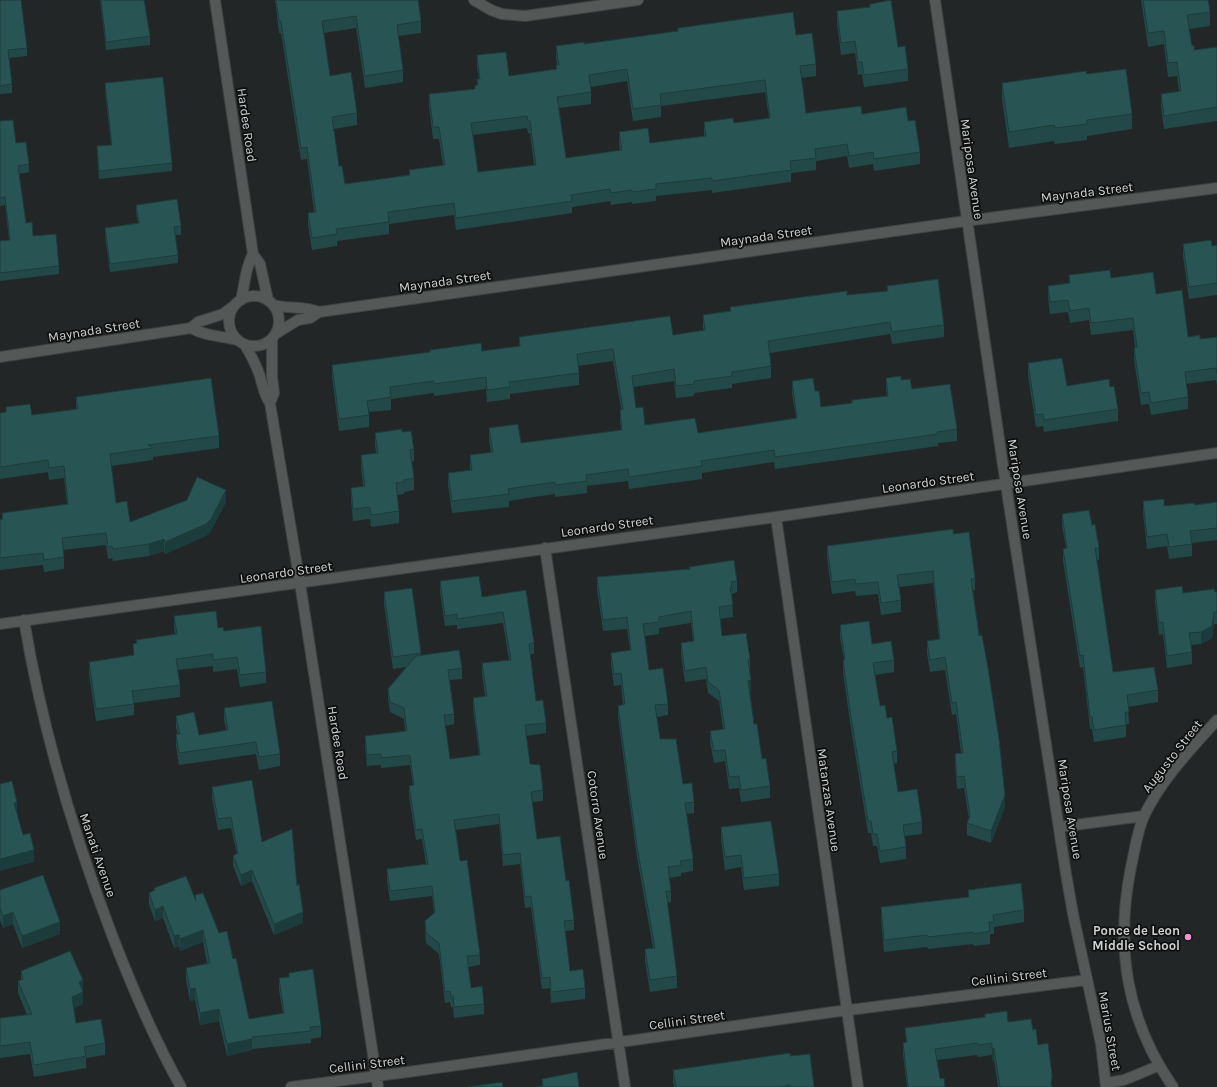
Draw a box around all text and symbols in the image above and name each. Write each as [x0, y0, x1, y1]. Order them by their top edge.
street label: Hardee Road [234, 87, 260, 163]
street label: Mariposa Avenue [958, 118, 987, 221]
street label: Maynada Street [1040, 179, 1134, 205]
street label: Maynada Street [719, 222, 813, 250]
street label: Maynada Street [398, 267, 492, 295]
street label: Maynada Street [47, 315, 141, 345]
street label: Mariposa Avenue [1005, 438, 1035, 541]
street label: Leonardo Street [881, 468, 975, 496]
street label: Leonardo Street [560, 512, 654, 540]
street label: Leonardo Street [239, 558, 333, 586]
street label: Hardee Road [325, 705, 351, 781]
street label: Augusto Street [1139, 717, 1205, 795]
street label: Matanzas Avenue [814, 747, 844, 853]
street label: Mariposa Avenue [1055, 758, 1085, 861]
street label: Cotorro Avenue [584, 770, 612, 861]
street label: Manati Avenue [77, 811, 119, 899]
place label: Ponce de Leon Middle School [1092, 923, 1180, 953]
marker: Ponce de Leon Middle School [1183, 932, 1193, 942]
street label: Cellini Street [970, 965, 1048, 989]
street label: Marius Street [1096, 990, 1124, 1072]
street label: Cellini Street [648, 1007, 726, 1033]
street label: Cellini Street [328, 1052, 406, 1076]

